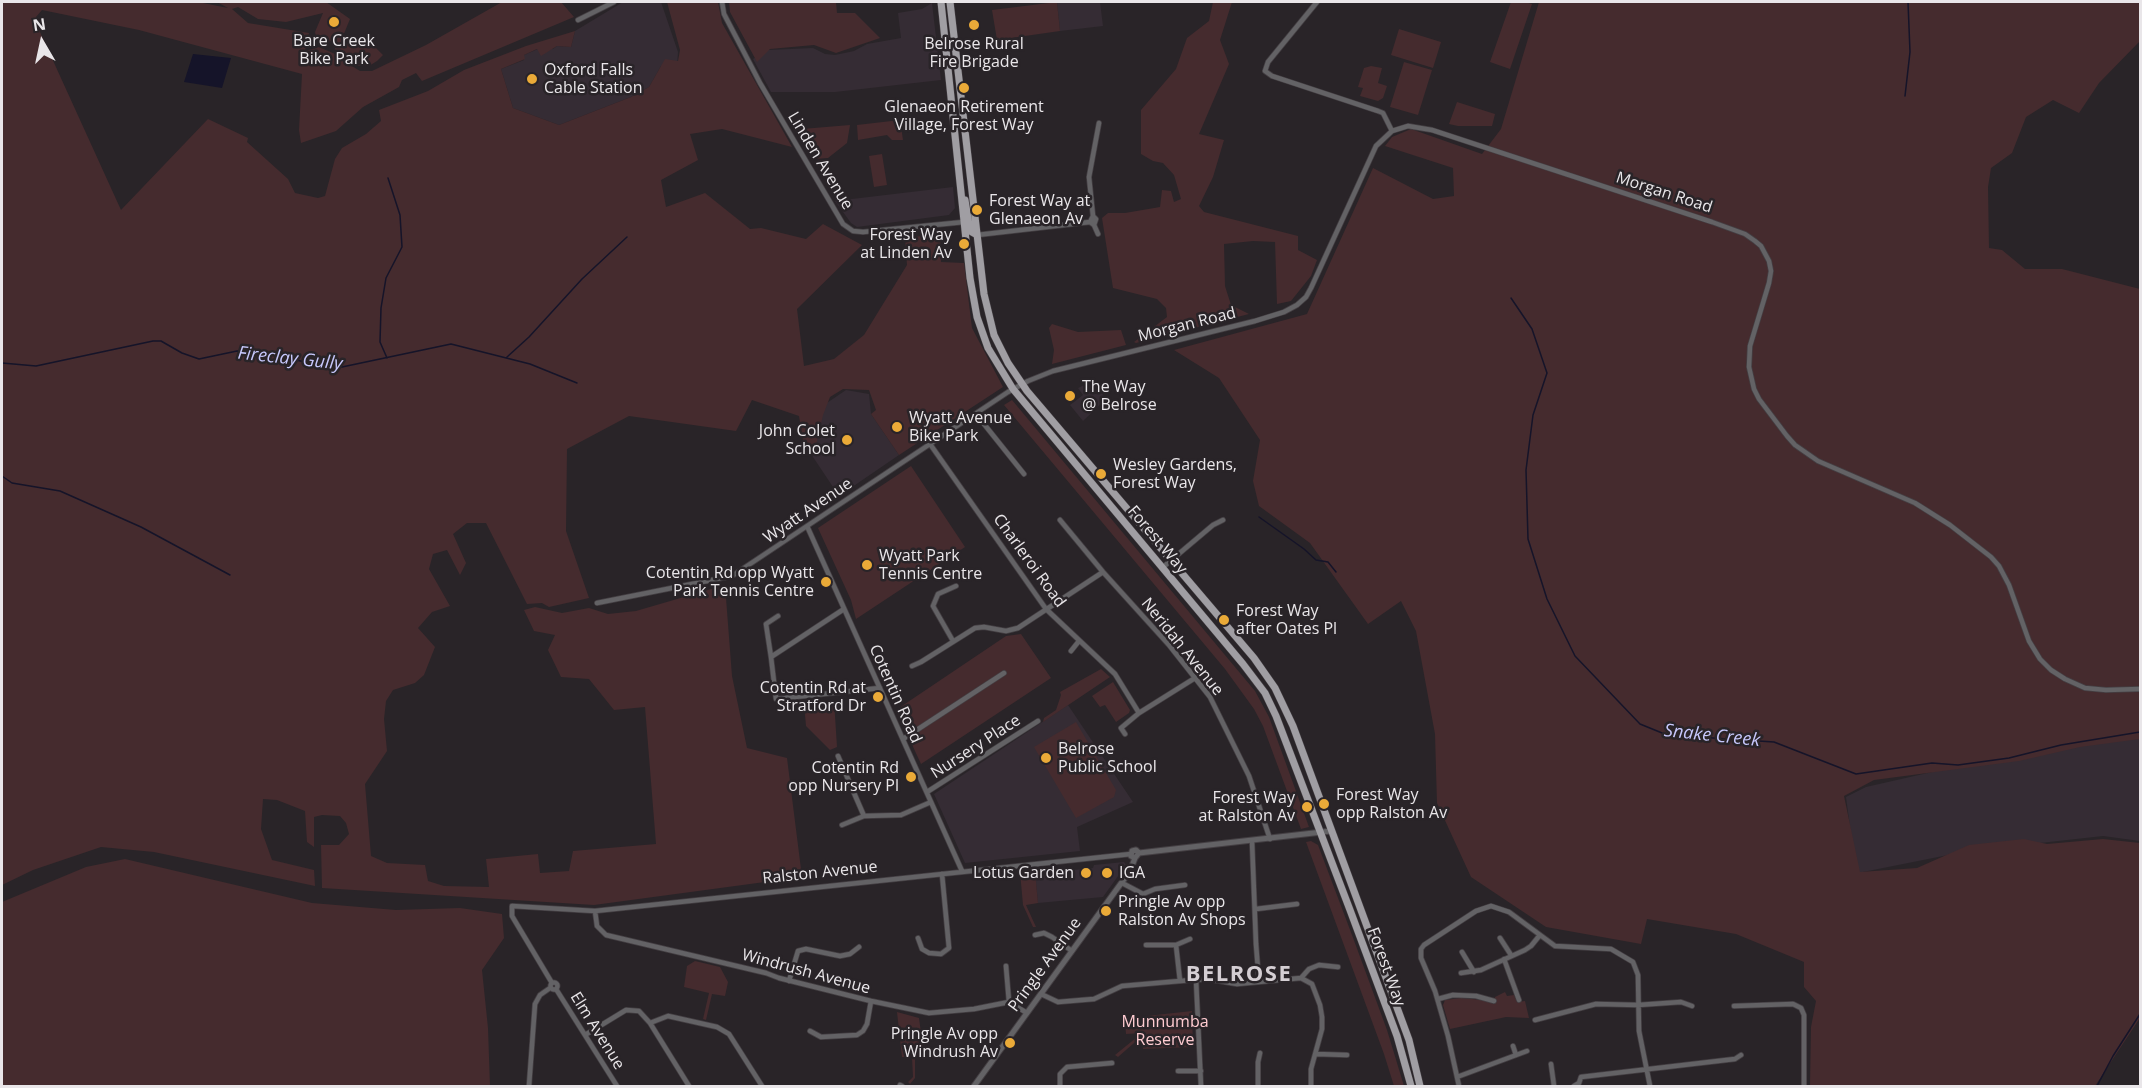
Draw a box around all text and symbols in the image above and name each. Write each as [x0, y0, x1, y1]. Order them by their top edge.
north arrow [12, 12, 72, 72]
text: N [31, 12, 47, 36]
marker: Bare Creek Bike Park [327, 15, 341, 29]
marker: Belrose Rural Fire Brigade [967, 18, 981, 32]
place label: Bare Creek Bike Park [293, 31, 375, 69]
place label: Belrose Rural Fire Brigade [924, 34, 1024, 72]
place label: Oxford Falls Cable Station [544, 60, 642, 98]
marker: Oxford Falls Cable Station [525, 72, 539, 86]
marker: Glenaeon Retirement Village, Forest Way [957, 81, 971, 95]
place label: Glenaeon Retirement Village, Forest Way [884, 97, 1044, 135]
street label: Linden Avenue [783, 109, 857, 213]
street label: Morgan Road [1613, 168, 1715, 218]
place label: Forest Way at Glenaeon Av [989, 191, 1090, 229]
marker: Forest Way at Glenaeon Av [970, 203, 984, 217]
place label: Forest Way at Linden Av [860, 225, 952, 263]
marker: Forest Way at Linden Av [957, 237, 971, 251]
street label: Morgan Road [1136, 304, 1238, 346]
water label: Fireclay Gully [237, 343, 343, 375]
place label: The Way @ Belrose [1082, 377, 1157, 415]
marker: The Way @ Belrose [1063, 389, 1077, 403]
place label: Wyatt Avenue Bike Park [909, 408, 1012, 446]
marker: Wyatt Avenue Bike Park [890, 420, 904, 434]
place label: John Colet School [759, 421, 835, 459]
marker: John Colet School [840, 433, 854, 447]
place label: Wesley Gardens, Forest Way [1113, 455, 1237, 493]
marker: Wesley Gardens, Forest Way [1094, 467, 1108, 481]
street label: Wyatt Avenue [760, 474, 856, 548]
street label: Forest Way [1123, 502, 1191, 578]
street label: Charleroi Road [989, 511, 1069, 611]
place label: Wyatt Park Tennis Centre [879, 546, 982, 584]
marker: Wyatt Park Tennis Centre [860, 558, 874, 572]
place label: Cotentin Rd opp Wyatt Park Tennis Centre [646, 563, 814, 601]
marker: Cotentin Rd opp Wyatt Park Tennis Centre [819, 575, 833, 589]
street label: Neridah Avenue [1137, 594, 1227, 700]
place label: Forest Way after Oates Pl [1236, 601, 1337, 639]
marker: Forest Way after Oates Pl [1217, 613, 1231, 627]
street label: Cotentin Road [865, 642, 925, 746]
place label: Cotentin Rd at Stratford Dr [760, 678, 866, 716]
marker: Cotentin Rd at Stratford Dr [871, 690, 885, 704]
street label: Nursery Place [928, 711, 1024, 783]
water label: Snake Creek [1663, 720, 1761, 752]
place label: Belrose Public School [1058, 739, 1157, 777]
marker: Belrose Public School [1039, 751, 1053, 765]
place label: Cotentin Rd opp Nursery Pl [788, 758, 899, 796]
marker: Cotentin Rd opp Nursery Pl [904, 770, 918, 784]
place label: Forest Way opp Ralston Av [1336, 785, 1447, 823]
place label: Forest Way at Ralston Av [1198, 788, 1295, 826]
marker: Forest Way opp Ralston Av [1317, 797, 1331, 811]
marker: Forest Way at Ralston Av [1300, 800, 1314, 814]
street label: Ralston Avenue [762, 857, 878, 889]
place label: Lotus Garden [973, 863, 1074, 883]
place label: IGA [1119, 863, 1145, 883]
marker: Lotus Garden [1079, 866, 1093, 880]
marker: IGA [1100, 866, 1114, 880]
place label: Pringle Av opp Ralston Av Shops [1118, 892, 1246, 930]
marker: Pringle Av opp Ralston Av Shops [1099, 904, 1113, 918]
street label: Pringle Avenue [1004, 914, 1086, 1016]
street label: Forest Way [1363, 925, 1409, 1009]
street label: Windrush Avenue [740, 946, 872, 998]
district label: BELROSE [1186, 962, 1292, 988]
street label: Elm Avenue [566, 989, 628, 1073]
park label: Munnumba Reserve [1121, 1012, 1209, 1050]
place label: Pringle Av opp Windrush Av [891, 1024, 998, 1062]
marker: Pringle Av opp Windrush Av [1003, 1036, 1017, 1050]

